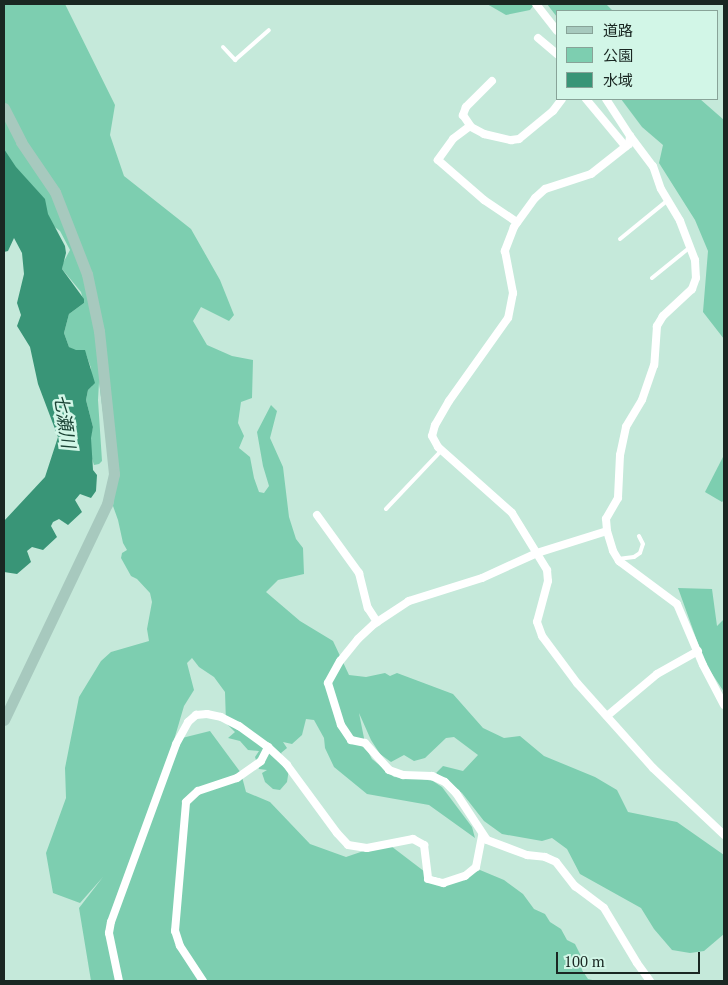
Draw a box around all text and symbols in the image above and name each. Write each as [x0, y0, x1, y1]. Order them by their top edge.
legend [556, 10, 718, 100]
text: 道路 [603, 20, 633, 40]
text: 公園 [603, 45, 633, 65]
text: 水域 [603, 70, 633, 90]
water label: 七瀬川 [50, 393, 80, 449]
scale bar [558, 942, 702, 974]
text: 100 m [564, 951, 605, 971]

